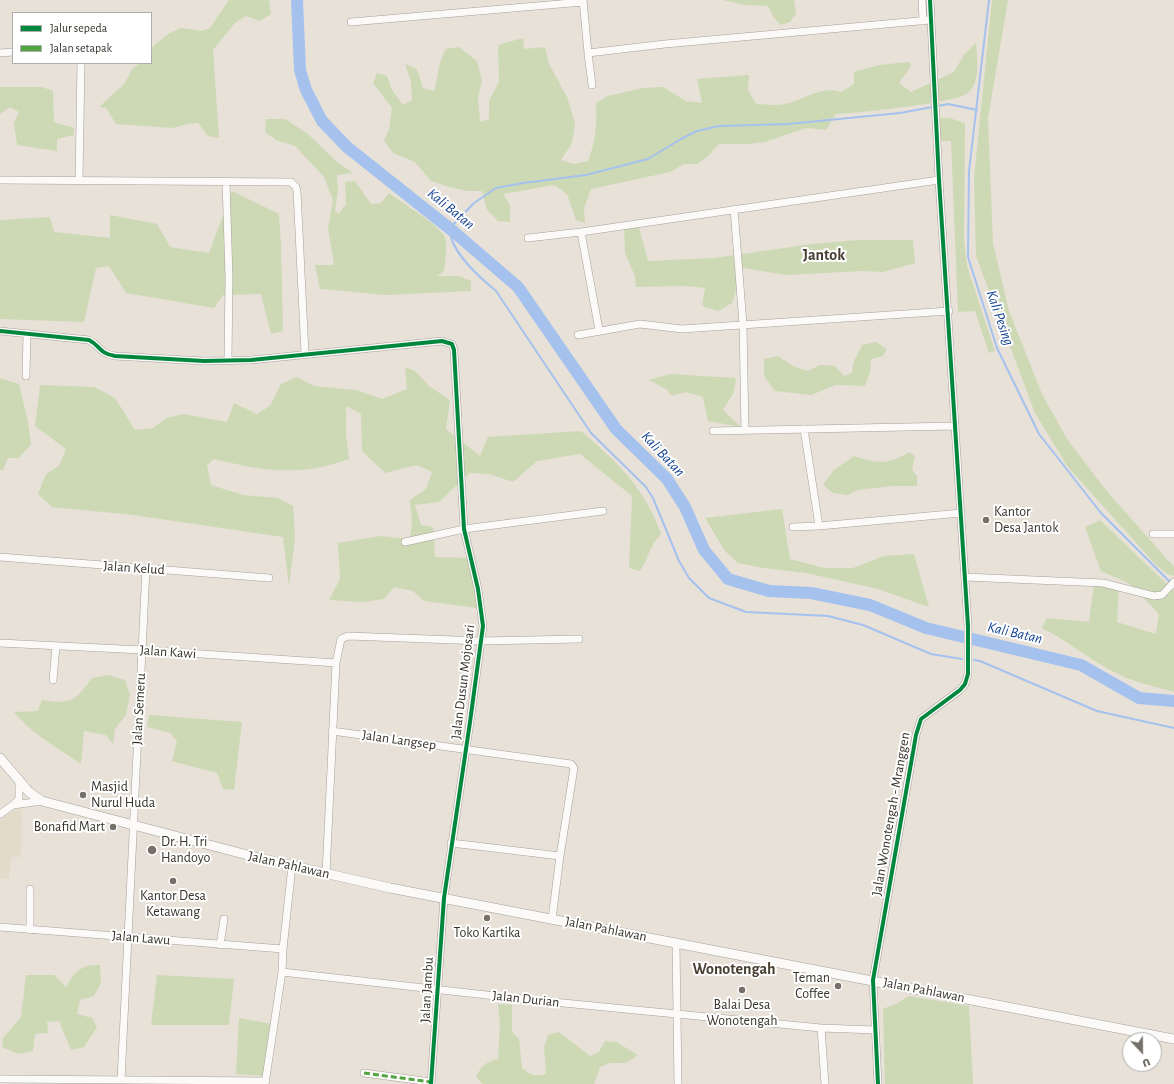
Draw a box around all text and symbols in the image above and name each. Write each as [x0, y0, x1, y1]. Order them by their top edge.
legend [12, 12, 152, 64]
text: Jalur sepeda [50, 22, 107, 34]
text: Jalan setapak [50, 42, 112, 54]
water label: Kali Batan [424, 184, 478, 234]
district label: Jantok [803, 245, 845, 265]
water label: Kali Pesing [982, 288, 1018, 348]
water label: Kali Batan [637, 427, 689, 481]
place label: Kantor Desa Jantok [994, 504, 1059, 536]
marker: Kantor Desa Jantok [981, 515, 991, 525]
street label: Jalan Kelud [103, 557, 165, 579]
water label: Kali Batan [986, 618, 1044, 648]
street label: Jalan Dusun Mojosari [448, 624, 478, 740]
street label: Jalan Kawi [139, 642, 197, 662]
street label: Jalan Semeru [129, 673, 149, 745]
street label: Jalan Langsep [361, 726, 437, 754]
street label: Jalan Wonotengah - Mranggen [868, 731, 914, 897]
place label: Masjid Nurul Huda [91, 779, 155, 812]
marker: Masjid Nurul Huda [78, 790, 88, 800]
place label: Bonafid Mart [34, 819, 105, 835]
marker: Bonafid Mart [108, 822, 118, 832]
place label: Dr. H. Tri Handoyo [161, 834, 210, 866]
marker: Dr. H. Tri Handoyo [146, 844, 158, 856]
street label: Jalan Pahlawan [247, 847, 331, 883]
marker: Kantor Desa Ketawang [168, 876, 178, 886]
place label: Kantor Desa Ketawang [140, 888, 206, 920]
marker: Toko Kartika [482, 913, 492, 923]
street label: Jalan Pahlawan [564, 913, 648, 945]
place label: Toko Kartika [454, 925, 520, 941]
street label: Jalan Lawu [111, 927, 171, 949]
street label: Jalan Jambu [417, 957, 437, 1023]
district label: Wonotengah [692, 959, 776, 979]
place label: Teman Coffee [793, 970, 830, 1002]
street label: Jalan Pahlawan [882, 974, 966, 1006]
marker: Teman Coffee [833, 981, 843, 991]
marker: Balai Desa Wonotengah [737, 985, 747, 995]
street label: Jalan Durian [492, 987, 560, 1011]
place label: Balai Desa Wonotengah [706, 997, 778, 1030]
north arrow [1122, 1032, 1162, 1072]
text: U [1141, 1056, 1152, 1069]

